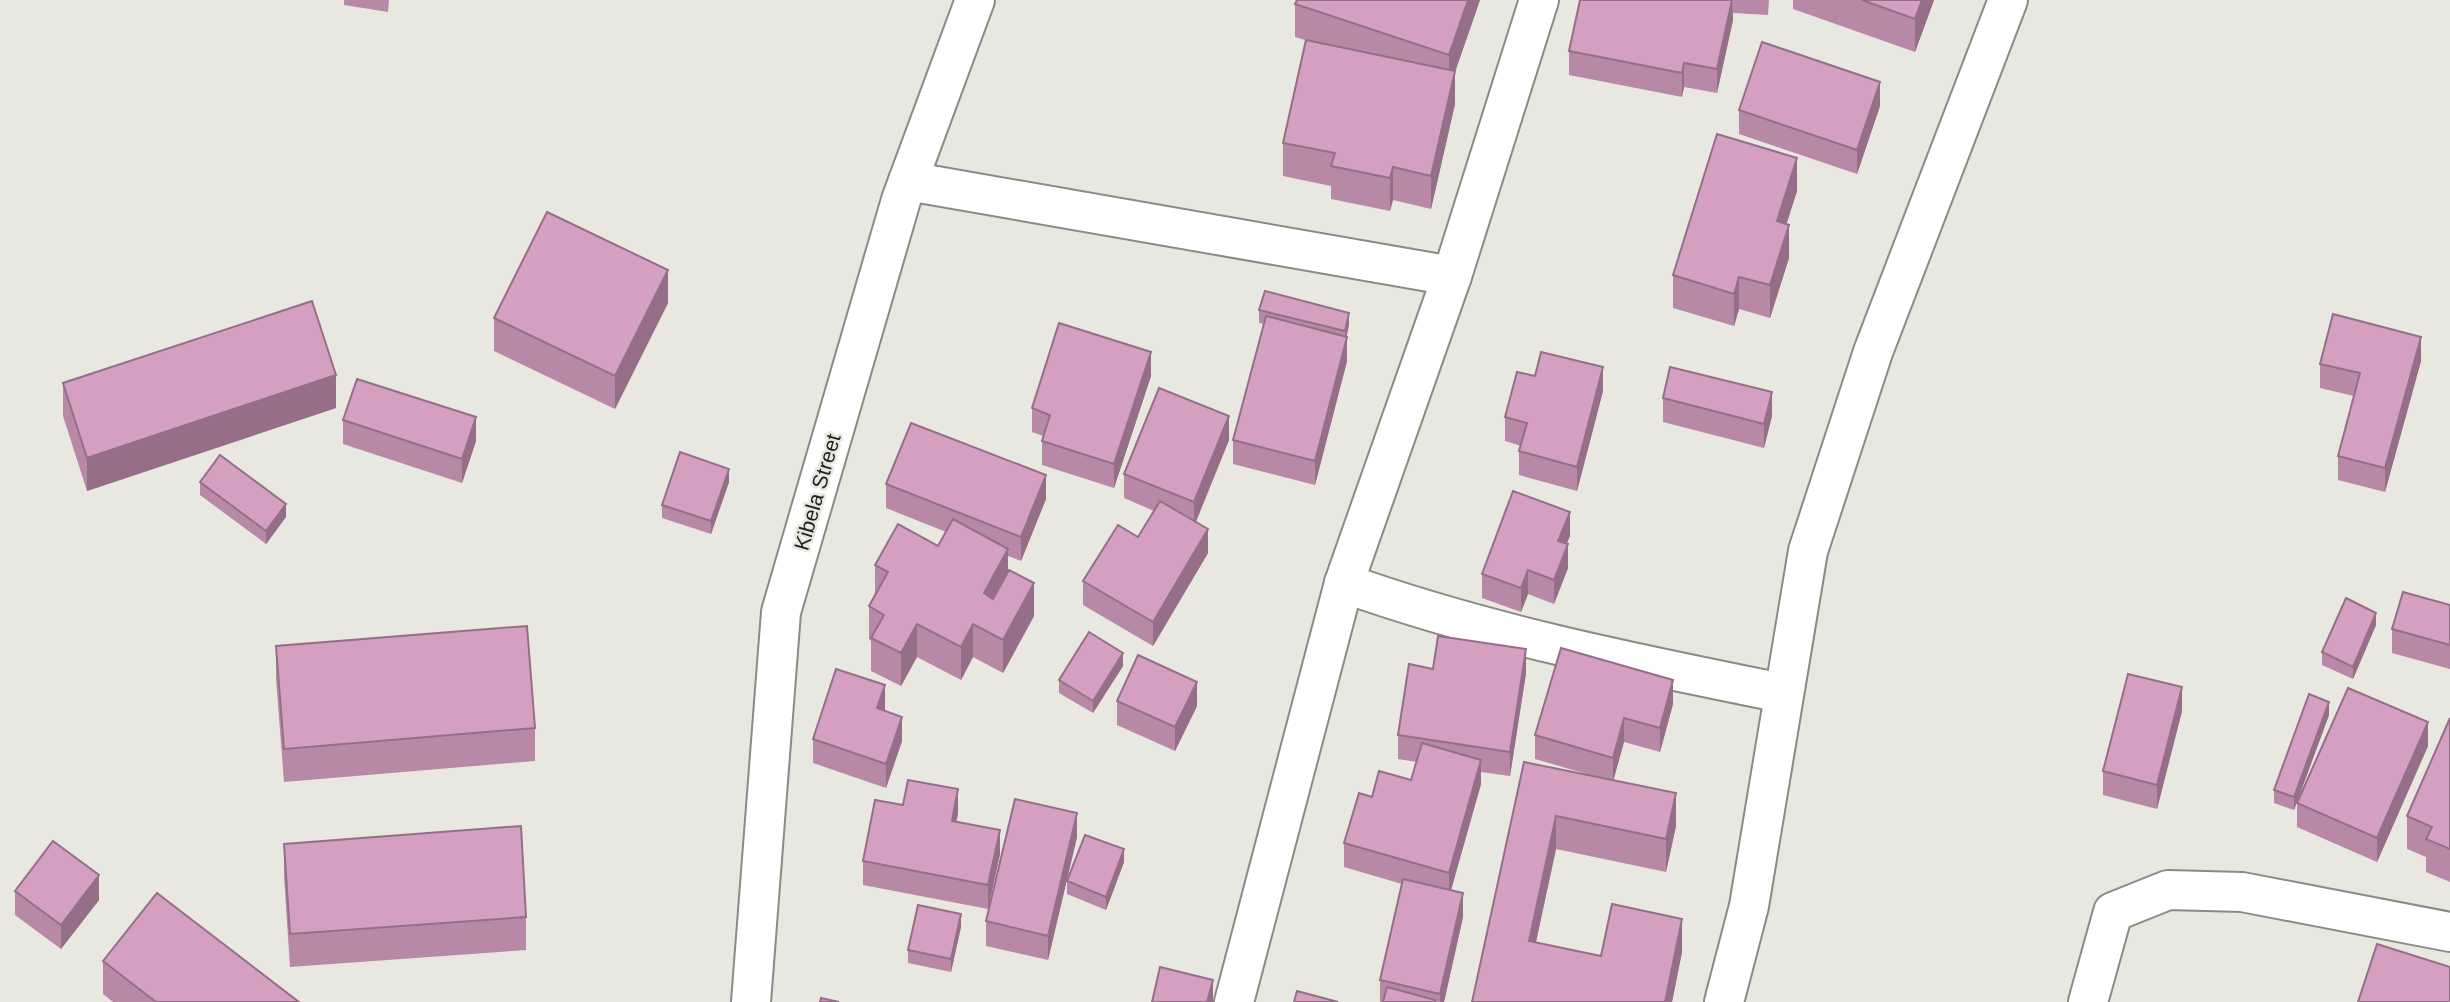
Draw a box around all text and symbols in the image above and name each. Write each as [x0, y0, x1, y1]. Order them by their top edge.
street label: Kibela Street [789, 431, 845, 553]

